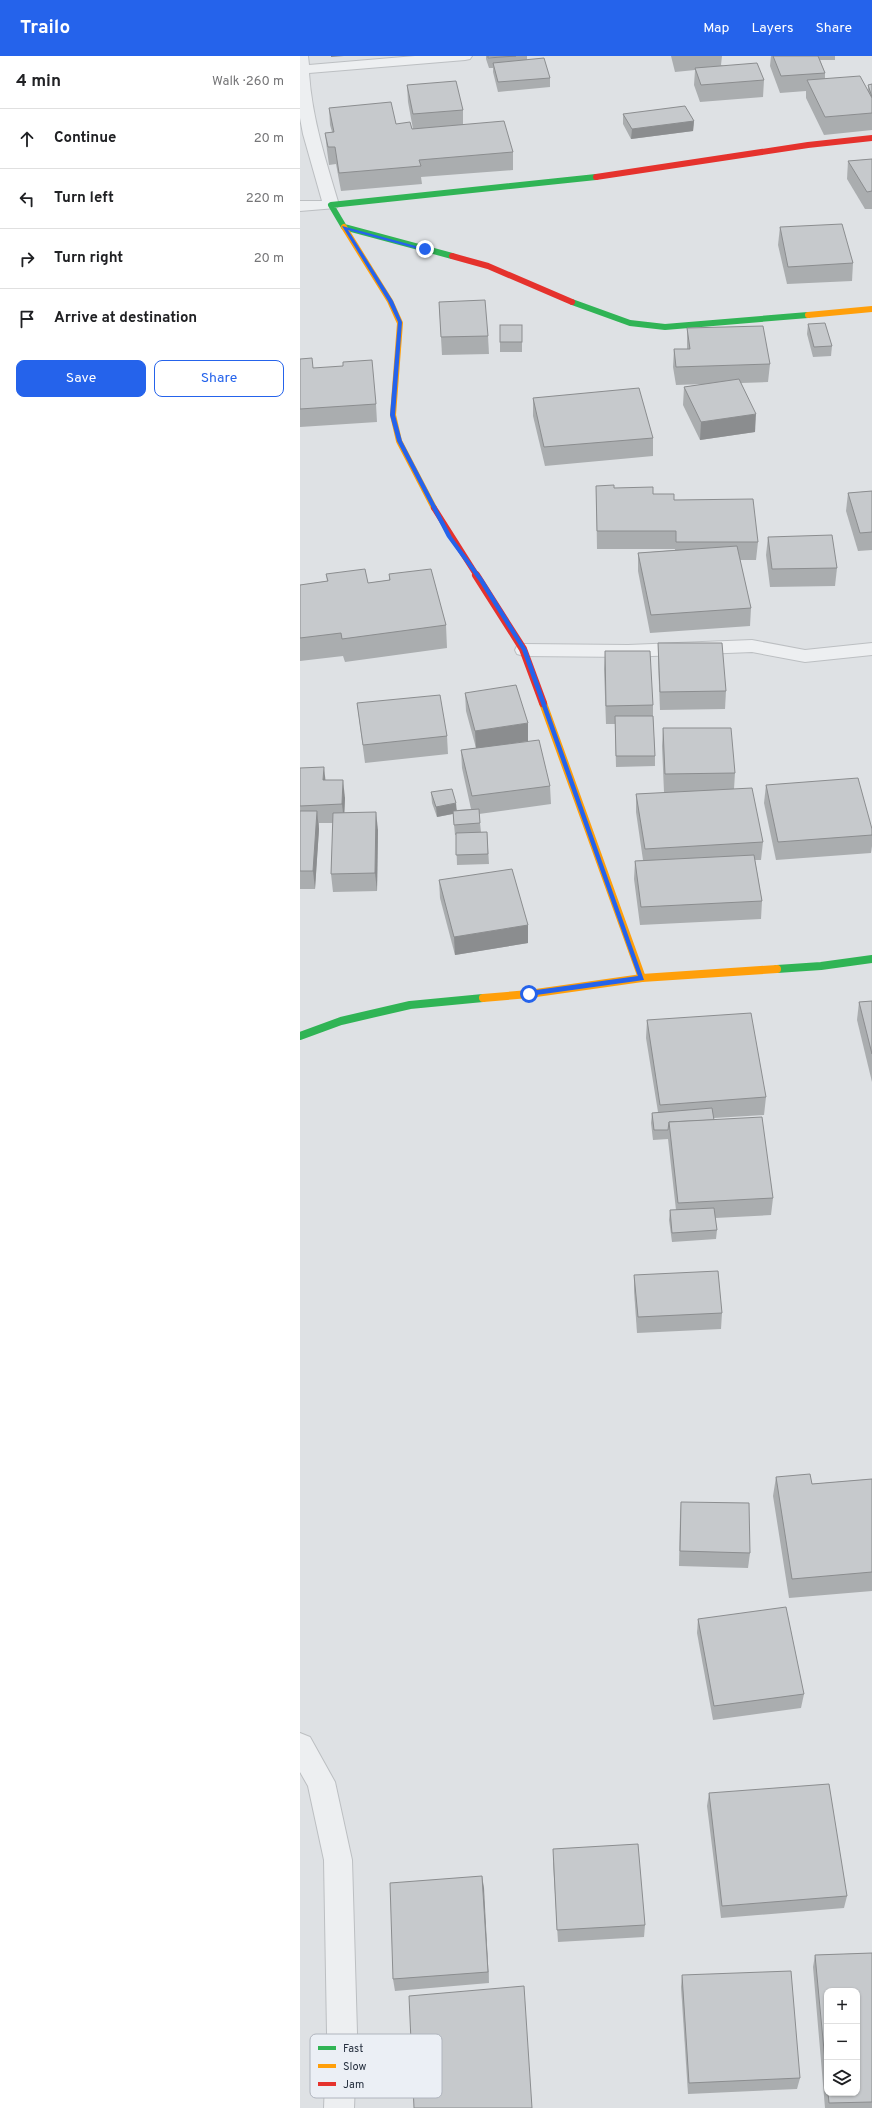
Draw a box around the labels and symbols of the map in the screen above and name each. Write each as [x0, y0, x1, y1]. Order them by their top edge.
route end [416, 240, 434, 258]
route start [520, 985, 538, 1003]
legend [310, 2034, 442, 2098]
text: Fast [343, 2042, 363, 2056]
text: Slow [343, 2060, 366, 2074]
text: Jam [343, 2078, 364, 2092]

